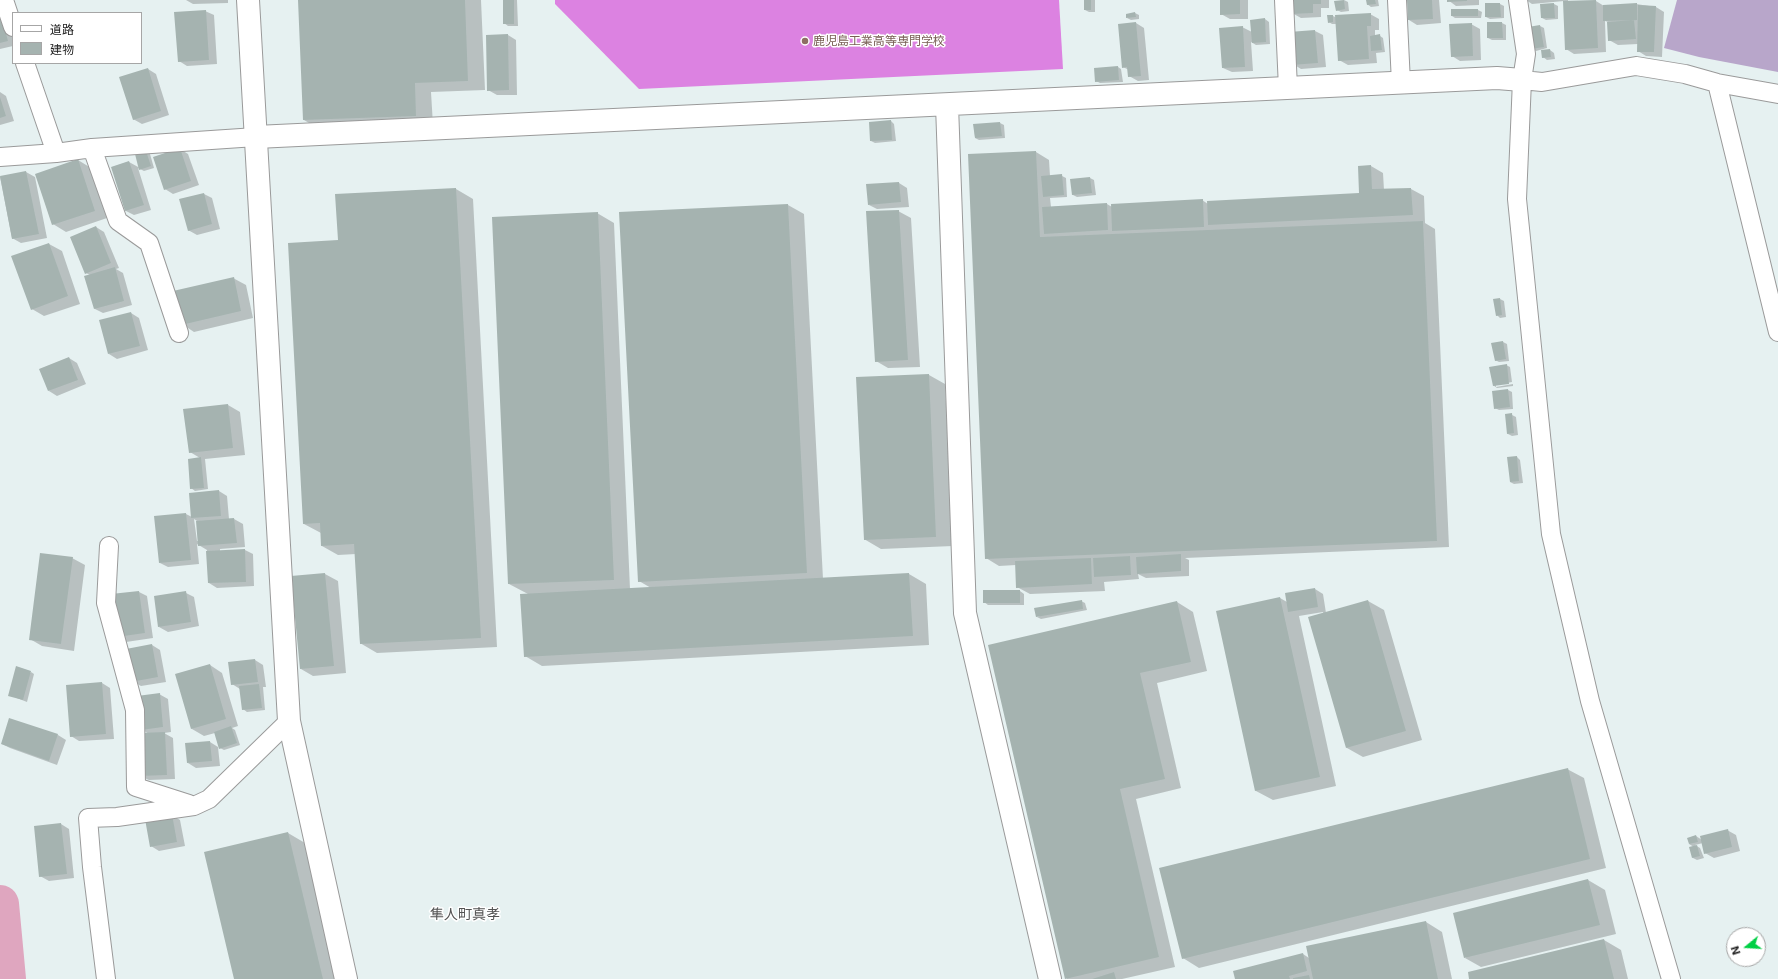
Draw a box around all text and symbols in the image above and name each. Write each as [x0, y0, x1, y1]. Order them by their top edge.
legend [12, 12, 142, 64]
text: 道路 [50, 22, 74, 37]
place label: 鹿児島工業高等専門学校 [813, 34, 945, 48]
marker: 鹿児島工業高等専門学校 [800, 36, 810, 46]
text: 建物 [50, 42, 74, 57]
district label: 隼人町真孝 [430, 907, 500, 923]
north arrow [1726, 927, 1766, 967]
text: N [1728, 944, 1743, 957]

